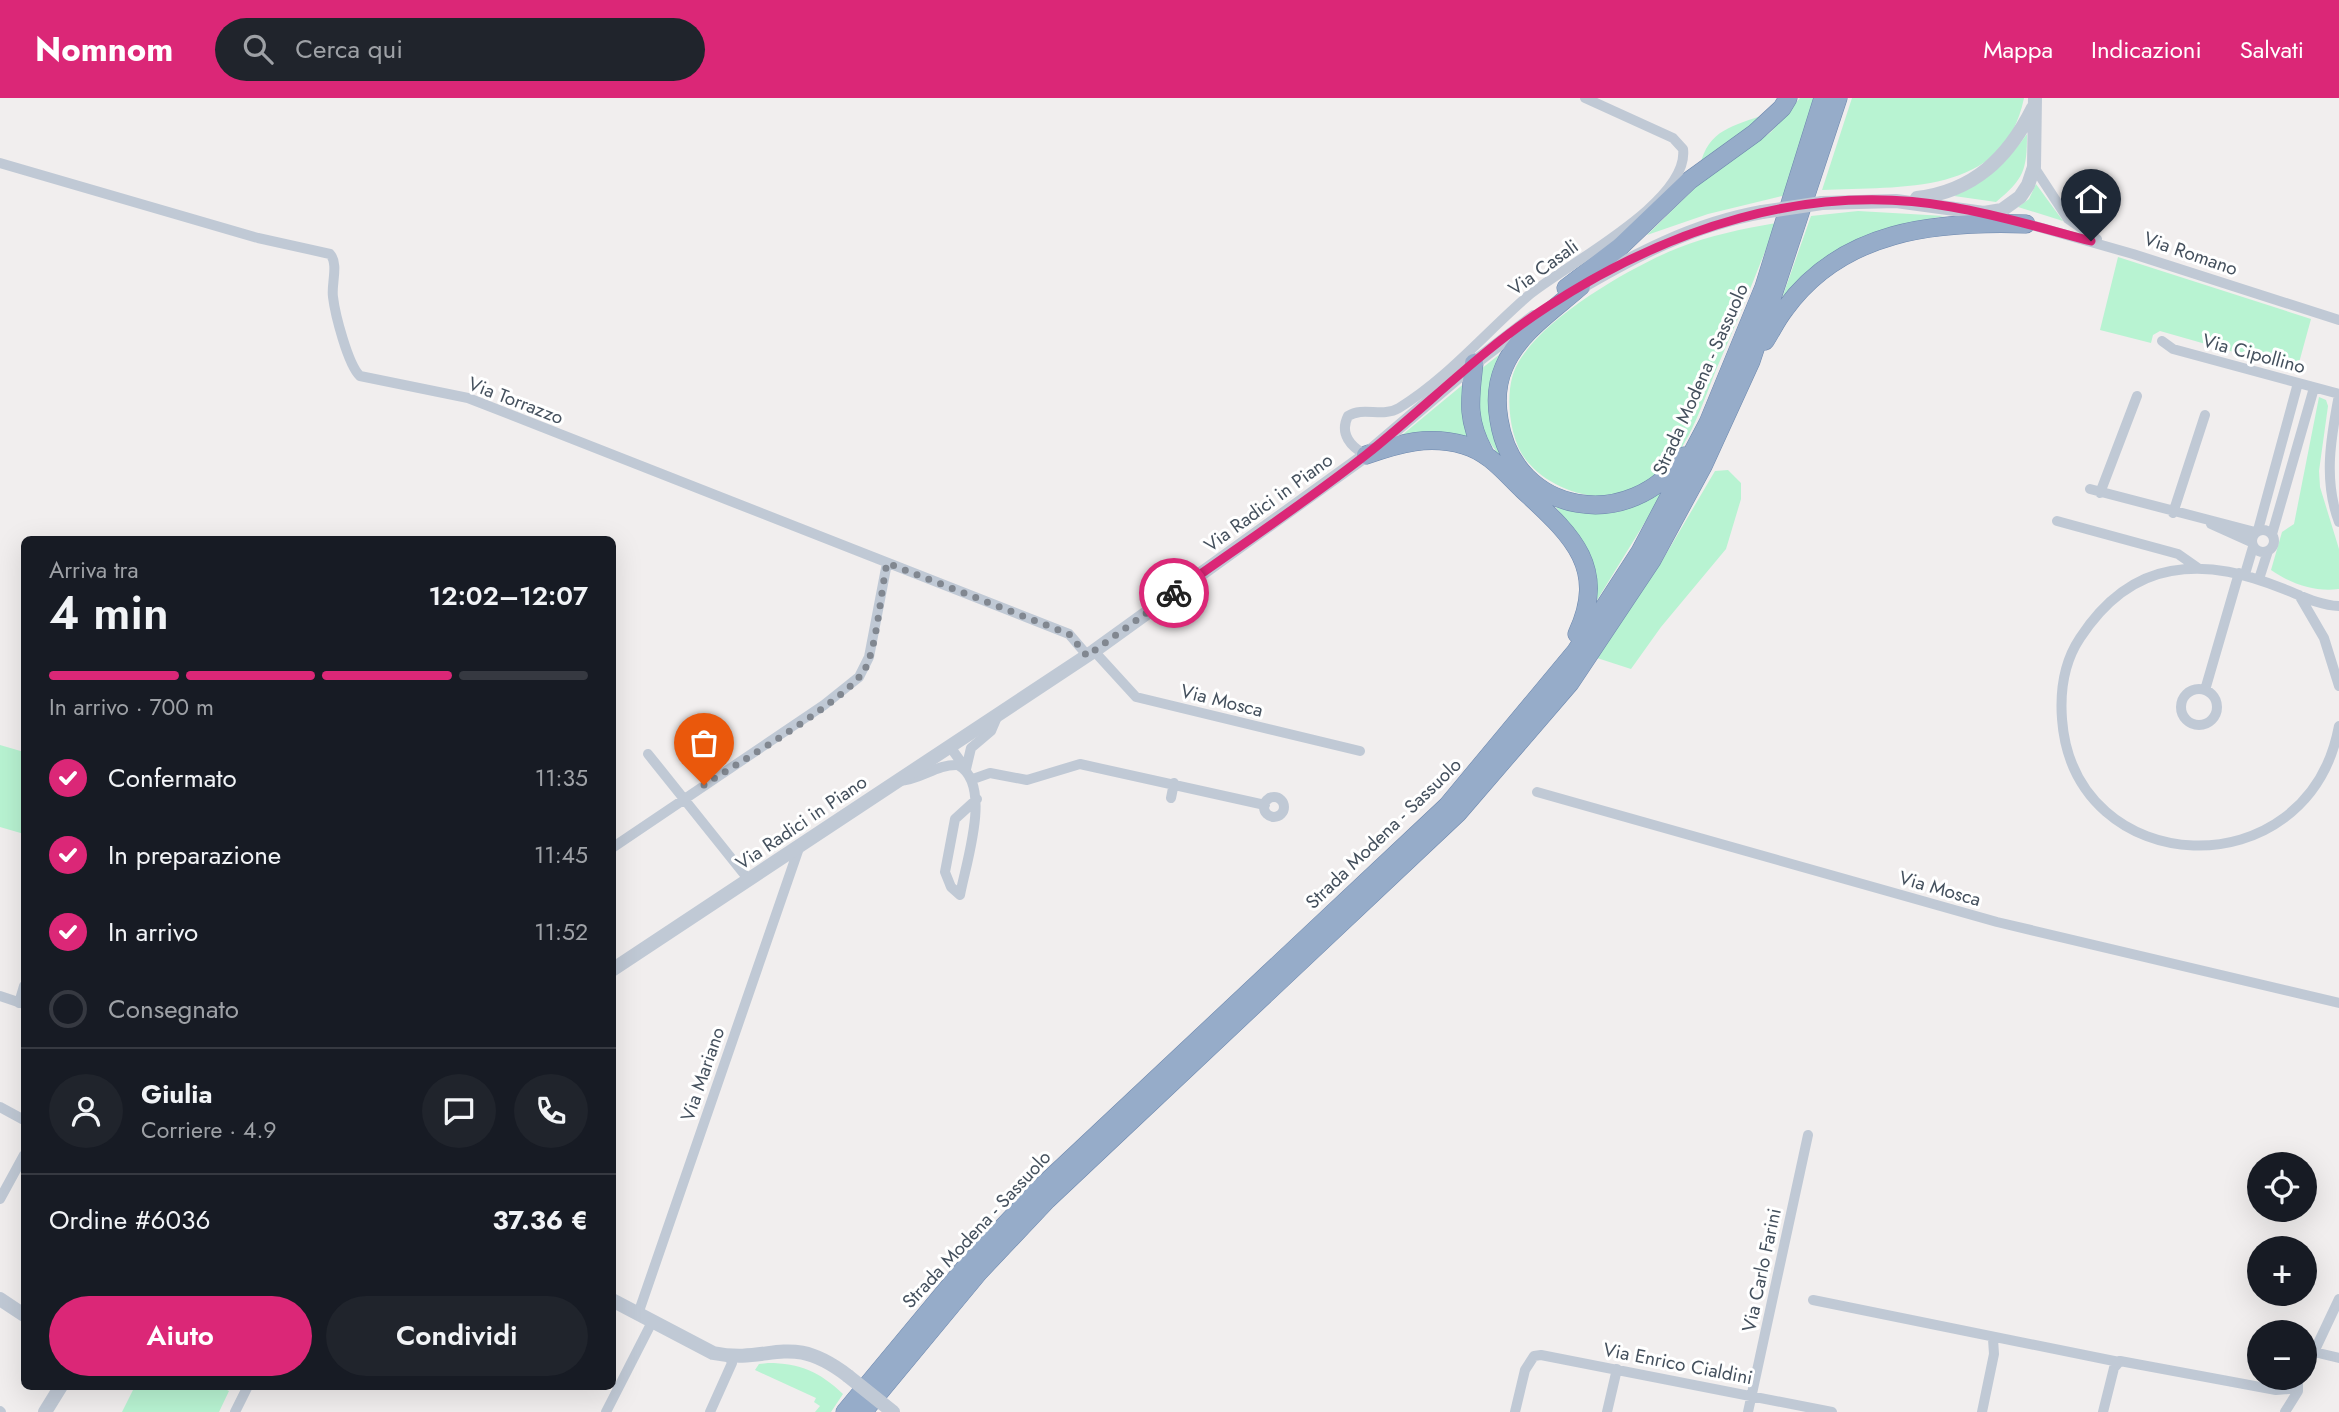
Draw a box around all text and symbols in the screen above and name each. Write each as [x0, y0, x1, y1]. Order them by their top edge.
search box [215, 18, 705, 81]
text: Nomnom [35, 26, 173, 73]
icon: search [239, 30, 277, 68]
text: Cerca qui [295, 30, 403, 68]
text: Mappa [1983, 32, 2053, 67]
text: Indicazioni [2091, 32, 2202, 67]
text: Salvati [2240, 32, 2304, 67]
pin [2061, 169, 2121, 241]
icon: home [2072, 180, 2110, 218]
street label: Via Romano [2140, 225, 2241, 282]
street label: Via Casali [1503, 233, 1584, 302]
street label: Strada Modena - Sassuolo [1646, 279, 1755, 479]
street label: Via Cipollino [2199, 327, 2308, 380]
street label: Via Torrazzo [464, 370, 567, 431]
street label: Via Radici in Piano [1198, 447, 1338, 558]
text: Arriva tra [49, 553, 139, 587]
courier [1139, 558, 1209, 628]
icon: bike [1155, 574, 1193, 612]
text: 12:02–12:07 [429, 577, 588, 615]
text: 4 min [49, 580, 169, 646]
street label: Via Mosca [1178, 677, 1266, 724]
text: In arrivo · 700 m [49, 690, 214, 724]
pin [674, 713, 734, 785]
icon: bag [685, 724, 723, 762]
street label: Strada Modena - Sassuolo [1299, 752, 1467, 915]
icon: check [49, 759, 87, 797]
text: Confermato [108, 759, 237, 797]
text: 11:35 [535, 761, 588, 795]
street label: Via Radici in Piano [730, 768, 872, 876]
icon: check [49, 836, 87, 874]
text: In preparazione [108, 836, 281, 874]
text: 11:45 [534, 838, 588, 872]
street label: Via Mosca [1896, 864, 1984, 913]
icon: check [49, 913, 87, 951]
text: In arrivo [108, 913, 198, 951]
text: 11:52 [534, 915, 588, 949]
text: Consegnato [108, 990, 239, 1028]
street label: Via Mariano [674, 1024, 731, 1125]
button: person [49, 1074, 123, 1148]
button: chat [422, 1074, 496, 1148]
button: phone [514, 1074, 588, 1148]
text: Giulia [141, 1075, 213, 1113]
text: Corriere · 4.9 [141, 1113, 277, 1147]
street label: Strada Modena - Sassuolo [896, 1144, 1057, 1314]
map controls [2247, 1152, 2317, 1390]
button: locate [2247, 1152, 2317, 1222]
text: Ordine #6036 [49, 1201, 210, 1239]
text: 37.36 € [492, 1201, 588, 1239]
street label: Via Carlo Farini [1735, 1206, 1788, 1334]
button: + [2247, 1236, 2317, 1306]
button: Aiuto [49, 1296, 312, 1376]
button: Condividi [326, 1296, 588, 1376]
button: − [2247, 1320, 2317, 1390]
street label: Via Enrico Cialdini [1601, 1336, 1755, 1391]

